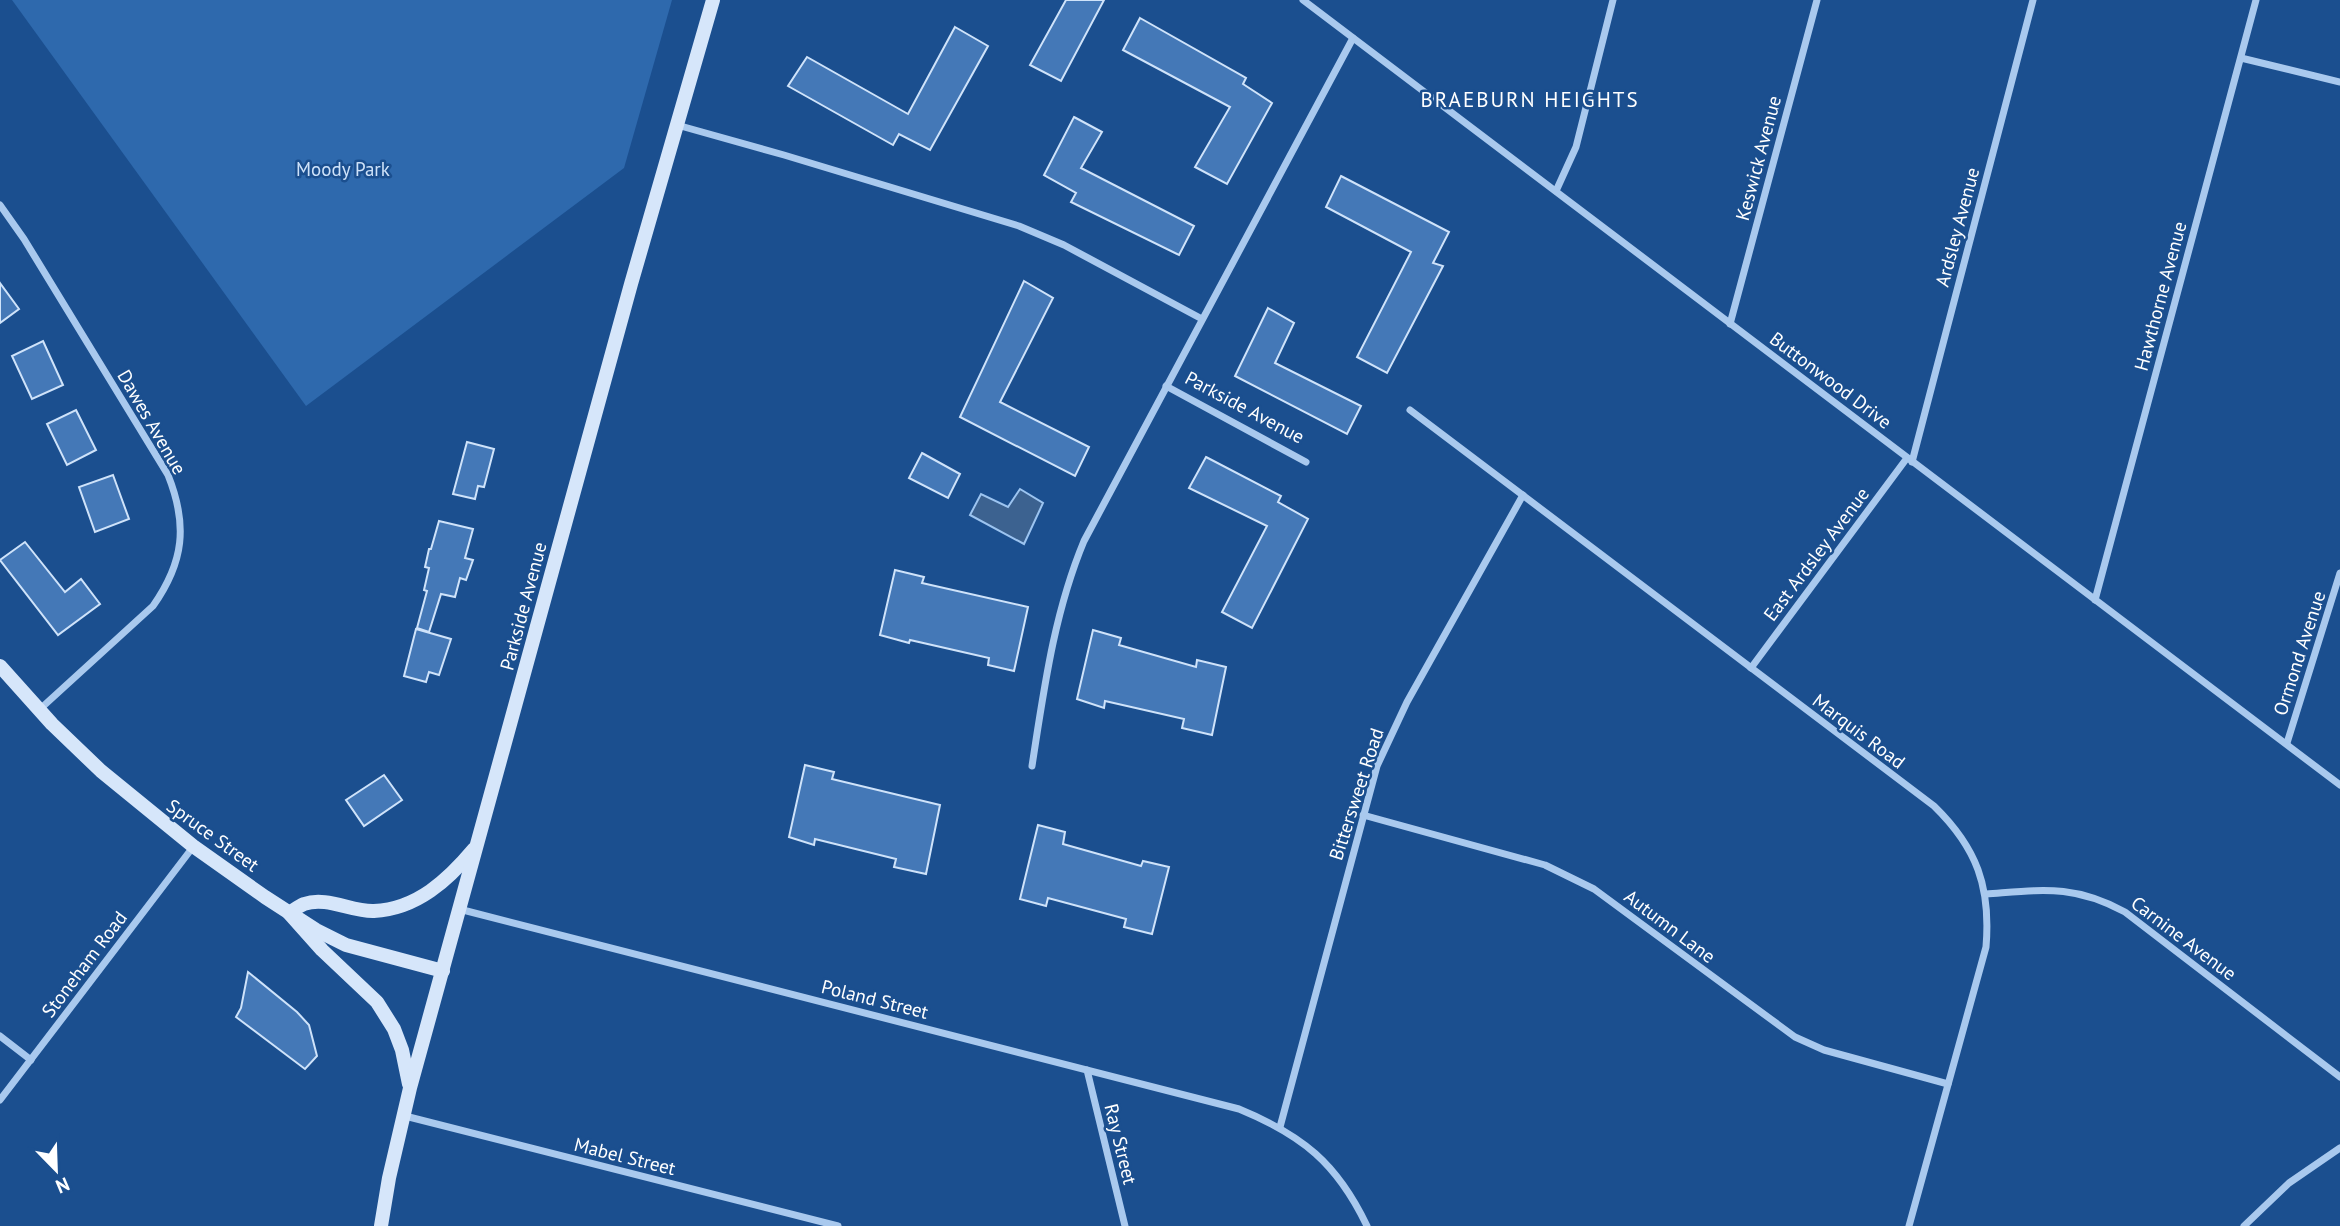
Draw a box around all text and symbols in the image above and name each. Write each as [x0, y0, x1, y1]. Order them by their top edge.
district label: BRAEBURN HEIGHTS [1420, 86, 1640, 113]
street label: Keswick Avenue [1730, 93, 1786, 223]
park label: Moody Park [296, 157, 390, 181]
street label: Ardsley Avenue [1930, 165, 1984, 289]
street label: Hawthorne Avenue [2129, 219, 2191, 373]
street label: Buttonwood Drive [1765, 326, 1897, 434]
street label: Dawes Avenue [112, 365, 192, 479]
street label: Parkside Avenue [1181, 365, 1309, 449]
street label: East Ardsley Avenue [1758, 482, 1874, 626]
street label: Parkside Avenue [494, 539, 552, 673]
street label: Ormond Avenue [2268, 588, 2330, 718]
street label: Marquis Road [1808, 688, 1910, 774]
street label: Bittersweet Road [1323, 725, 1389, 863]
street label: Spruce Street [162, 793, 264, 877]
street label: Autumn Lane [1620, 884, 1720, 968]
street label: Carnine Avenue [2127, 891, 2241, 985]
street label: Stoneham Road [36, 906, 132, 1022]
street label: Poland Street [819, 974, 931, 1024]
street label: Ray Street [1099, 1101, 1143, 1187]
street label: Mabel Street [572, 1132, 679, 1180]
north arrow [21, 1135, 91, 1205]
text: N [52, 1172, 73, 1199]

